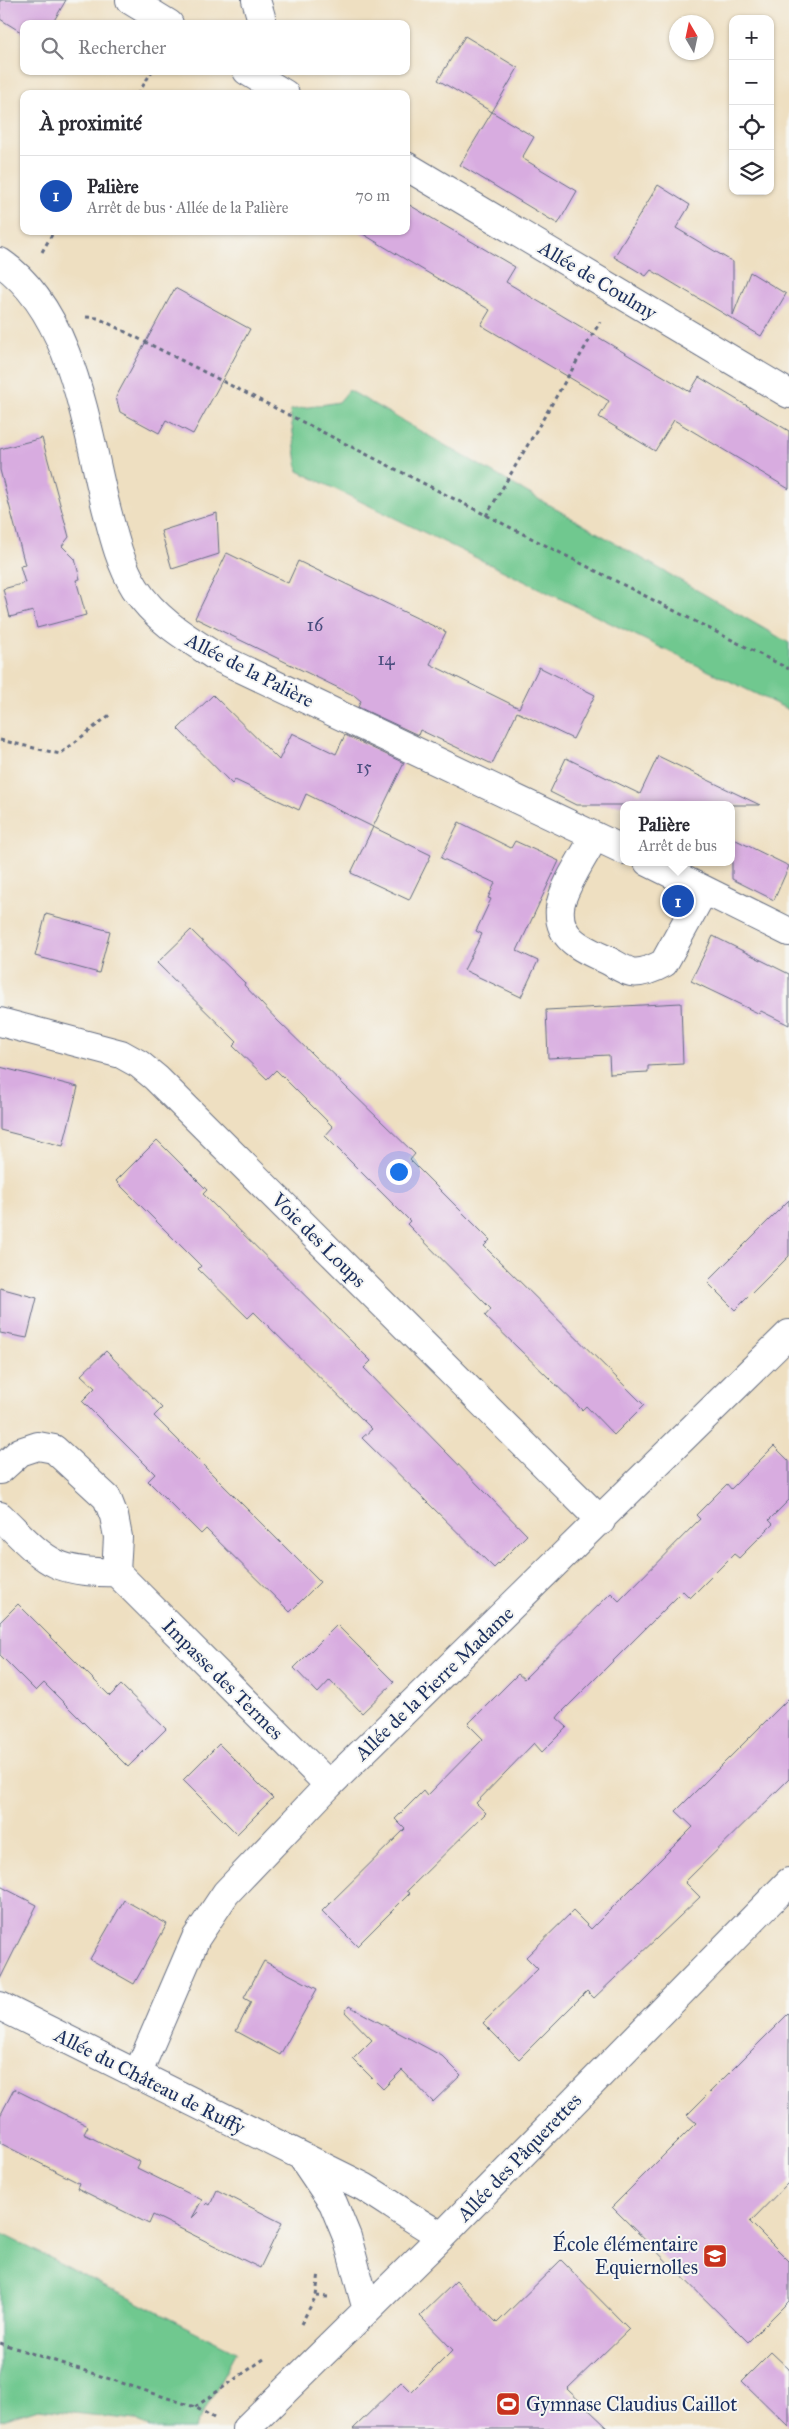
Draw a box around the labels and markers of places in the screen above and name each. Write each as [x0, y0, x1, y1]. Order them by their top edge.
pin: 1 [662, 882, 694, 920]
place label: École élémentaire Equiernolles [553, 2230, 698, 2280]
school or university icon: École élémentaire Equiernolles [702, 2243, 728, 2269]
sports icon: Gymnase Claudius Caillot [495, 2391, 521, 2417]
place label: Gymnase Claudius Caillot [526, 2392, 737, 2416]

